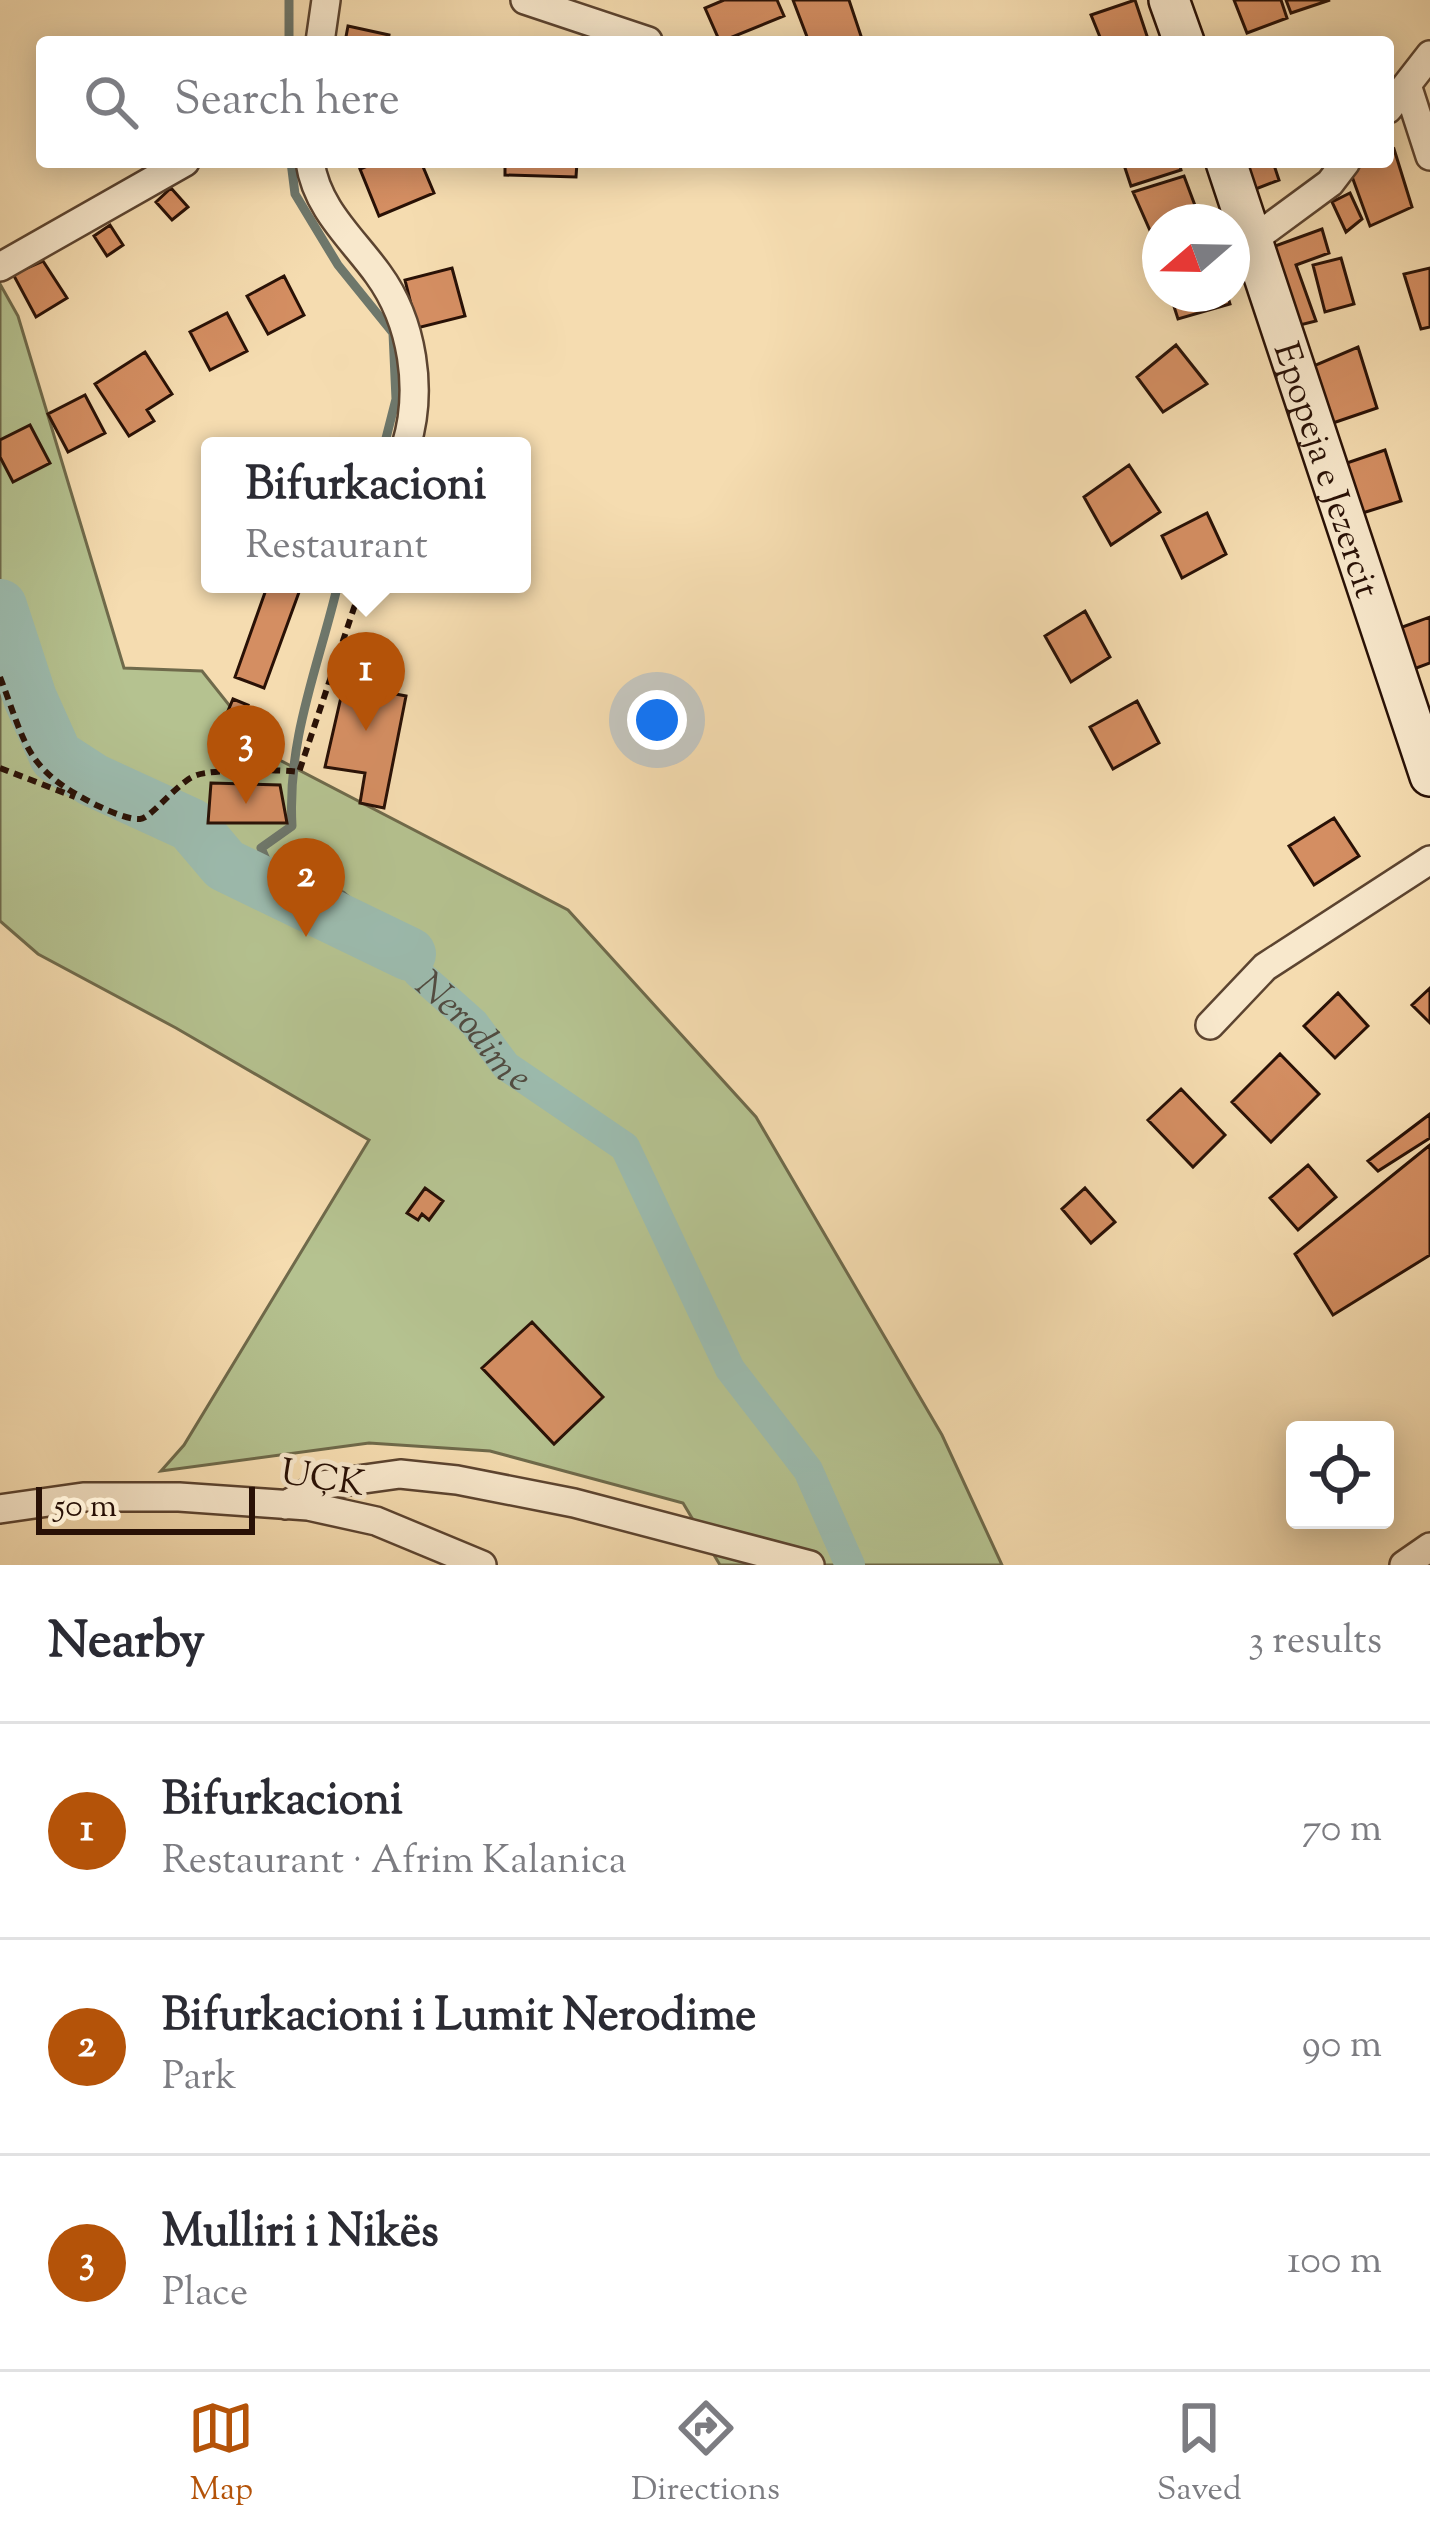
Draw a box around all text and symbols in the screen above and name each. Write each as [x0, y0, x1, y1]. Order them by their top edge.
search box [36, 36, 1394, 168]
icon: search [78, 69, 144, 135]
text: Search here [174, 70, 400, 135]
north arrow [1142, 204, 1250, 312]
street label: Epopeja e Jezercit [1258, 336, 1391, 605]
popup [201, 437, 531, 593]
text: Bifurkacioni [246, 455, 486, 520]
text: Restaurant [246, 520, 428, 576]
pin: 1 [327, 632, 405, 731]
your location [627, 690, 687, 750]
pin: 3 [207, 705, 285, 804]
pin: 2 [267, 838, 345, 937]
water label: Nerodime [401, 960, 541, 1108]
map controls [1286, 1421, 1394, 1529]
button: locate [1286, 1421, 1394, 1529]
street label: UÇK [277, 1448, 368, 1512]
scale bar [36, 1481, 255, 1534]
text: 50 m [54, 1484, 117, 1532]
text: Nearby [48, 1607, 205, 1680]
text: 3 results [1248, 1615, 1382, 1671]
text: Bifurkacioni [162, 1770, 403, 1835]
text: 1 [80, 1803, 94, 1859]
text: 70 m [1302, 1803, 1382, 1859]
text: Restaurant · Afrim Kalanica [162, 1835, 627, 1891]
text: Bifurkacioni i Lumit Nerodime [162, 1986, 756, 2051]
text: 2 [78, 2019, 96, 2075]
text: 90 m [1302, 2019, 1382, 2075]
text: Park [162, 2051, 237, 2107]
text: Mulliri i Nikës [162, 2202, 439, 2267]
text: 3 [79, 2235, 95, 2291]
text: 100 m [1287, 2235, 1382, 2291]
text: Place [162, 2267, 248, 2323]
tab: Map [188, 2395, 254, 2515]
tab: Directions [631, 2395, 780, 2515]
tab: Saved [1157, 2395, 1242, 2515]

